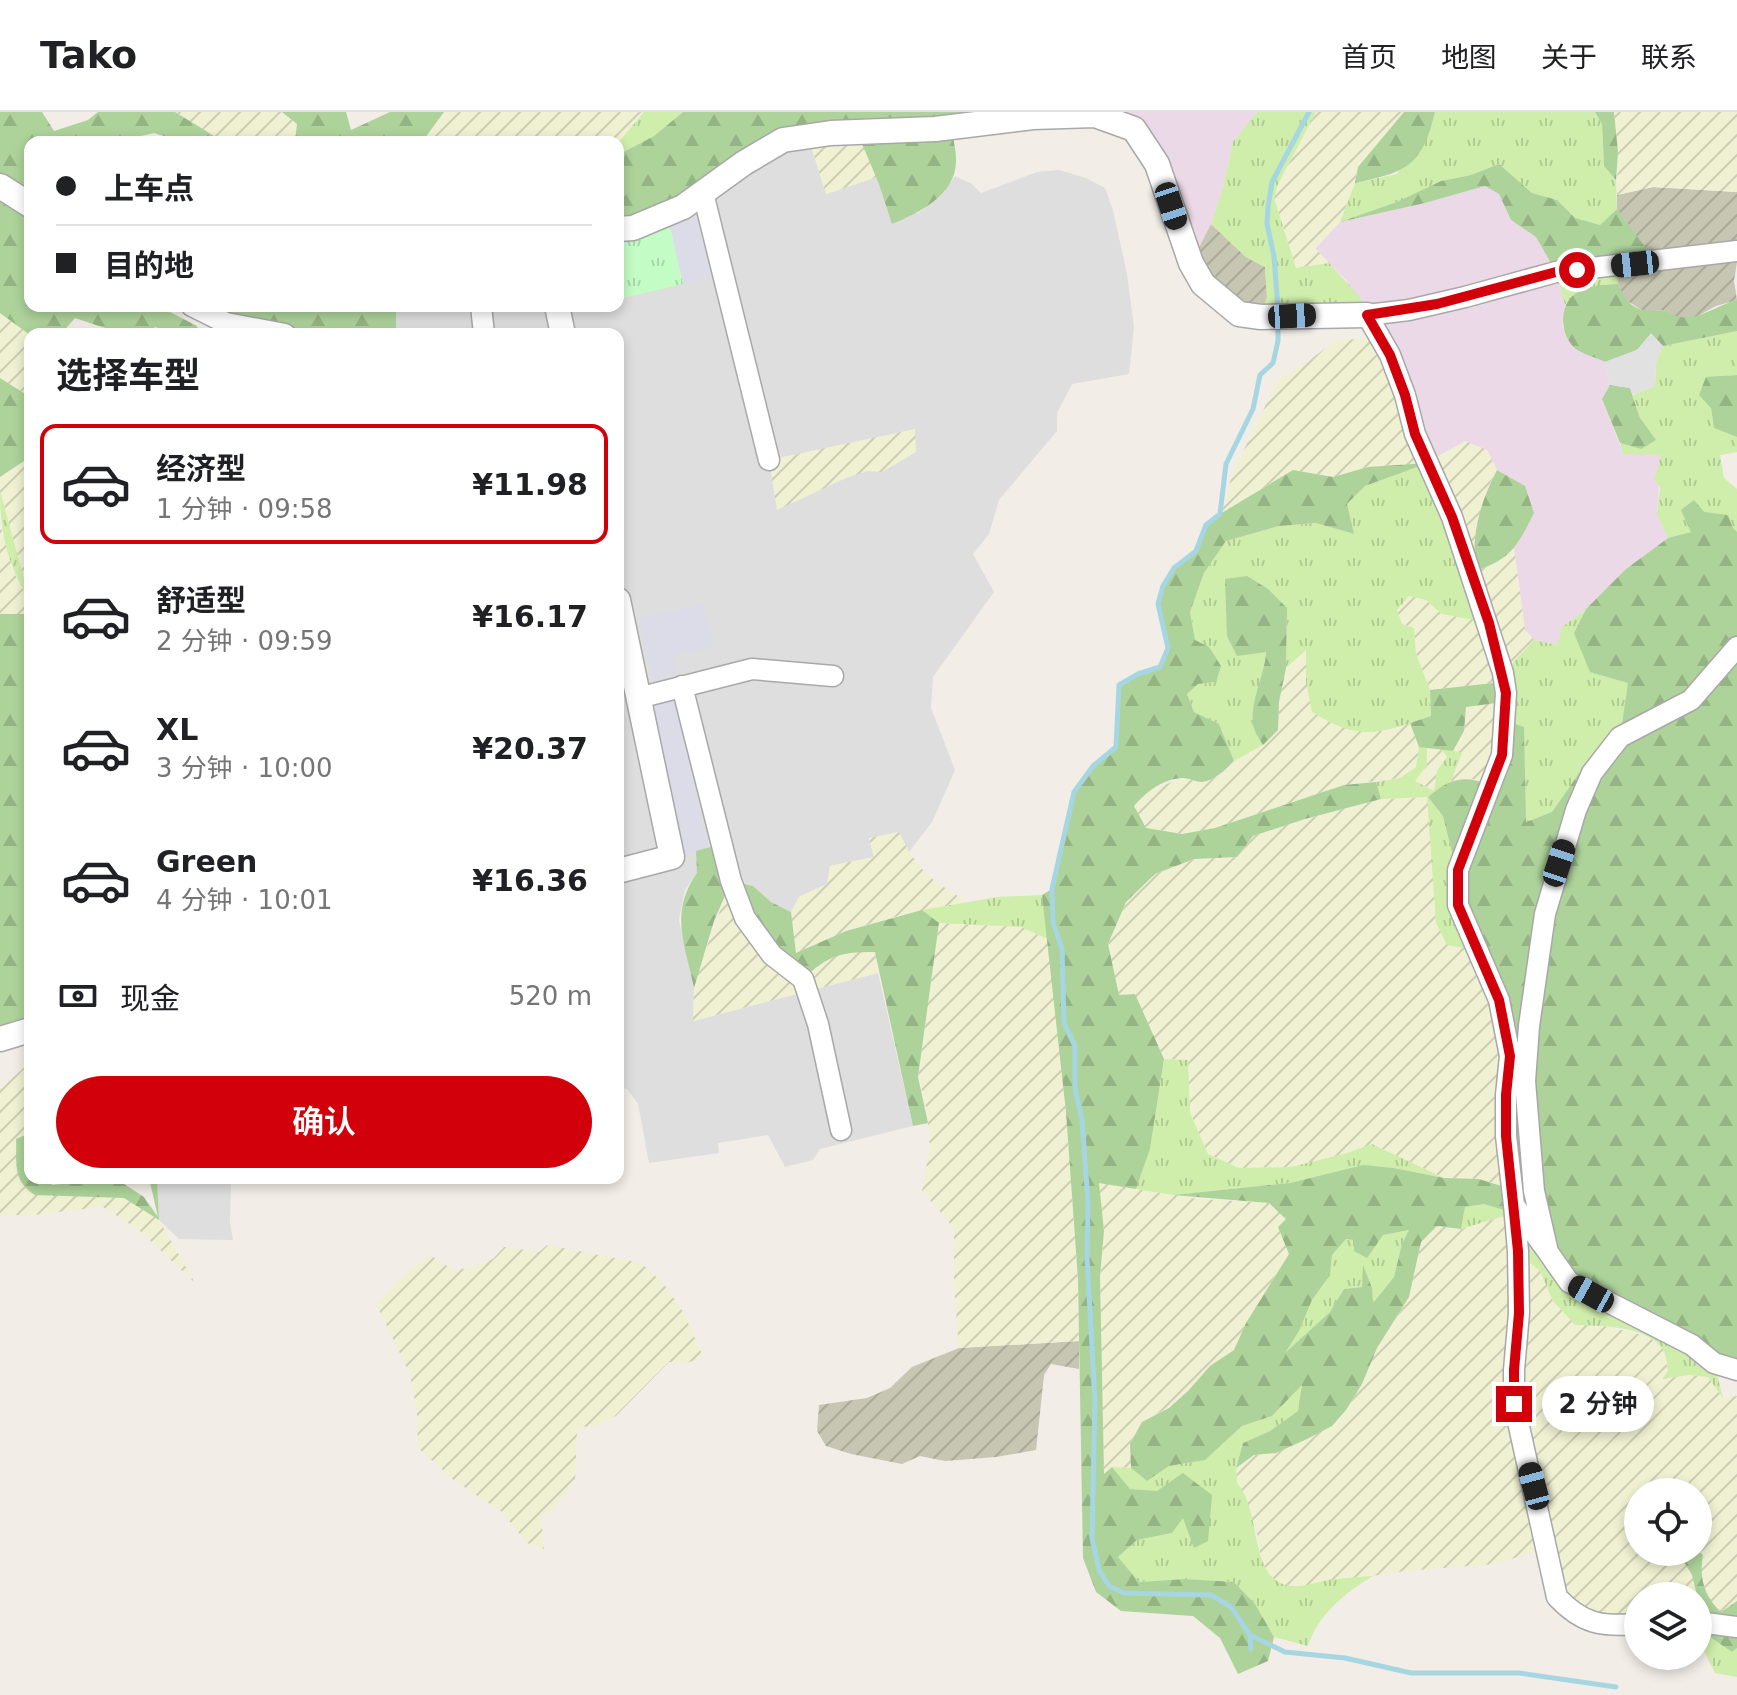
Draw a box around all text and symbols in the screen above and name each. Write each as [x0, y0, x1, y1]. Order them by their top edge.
text: Tako [40, 33, 137, 77]
text: 首页 [1341, 41, 1397, 74]
text: 地图 [1441, 41, 1497, 74]
text: 关于 [1541, 41, 1597, 74]
text: 联系 [1641, 41, 1697, 74]
text: 上车点 [104, 171, 194, 206]
car [1152, 179, 1190, 233]
text: 目的地 [104, 248, 194, 283]
car [1610, 250, 1660, 278]
route start [1559, 252, 1595, 288]
car [1267, 303, 1317, 329]
text: 选择车型 [56, 355, 200, 396]
icon: car [60, 448, 132, 520]
text: 经济型 [156, 451, 246, 486]
text: ¥11.98 [472, 467, 588, 502]
text: 1 分钟 · 09:58 [156, 494, 333, 524]
icon: car [60, 580, 132, 652]
text: 舒适型 [156, 583, 246, 618]
text: ¥16.17 [472, 599, 588, 634]
text: 2 分钟 · 09:59 [156, 626, 333, 656]
icon: car [60, 712, 132, 784]
text: XL [156, 712, 198, 747]
text: ¥20.37 [472, 731, 588, 766]
text: 3 分钟 · 10:00 [156, 753, 333, 783]
car [1540, 836, 1578, 890]
icon: car [60, 844, 132, 916]
text: Green [156, 844, 257, 879]
text: ¥16.36 [472, 863, 588, 898]
text: 4 分钟 · 10:01 [156, 885, 333, 915]
icon: cash [56, 974, 100, 1018]
text: 现金 [120, 981, 180, 1016]
text: 520 m [509, 981, 592, 1011]
button: 确认 [56, 1076, 592, 1168]
car [1564, 1272, 1618, 1316]
callout: 2 分钟 [1542, 1376, 1654, 1432]
route end [1496, 1386, 1532, 1422]
text: 2 分钟 [1558, 1389, 1638, 1419]
car [1516, 1460, 1552, 1512]
map controls [1624, 1478, 1712, 1670]
button: locate [1624, 1478, 1712, 1566]
button: layers [1624, 1582, 1712, 1670]

